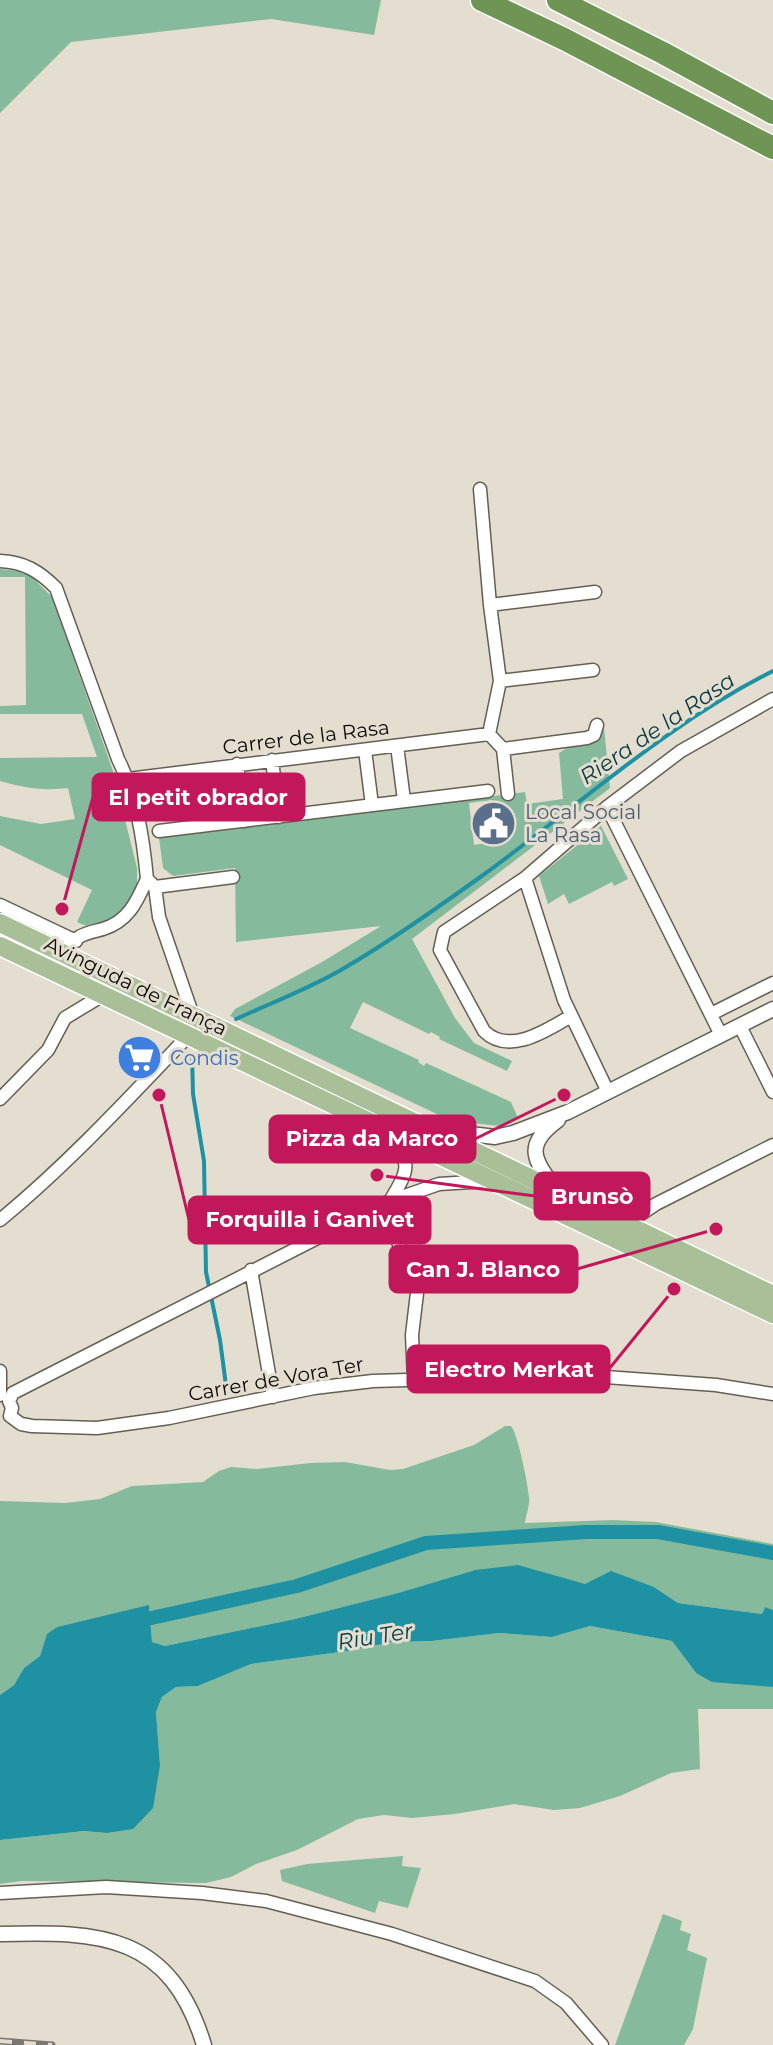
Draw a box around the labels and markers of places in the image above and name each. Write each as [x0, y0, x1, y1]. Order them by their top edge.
callout: El petit obrador [93, 774, 304, 820]
public building icon: Local Social La Rasa [470, 800, 518, 848]
place label: Local Social La Rasa [525, 800, 641, 847]
supermarket icon: Condis [115, 1034, 163, 1082]
place label: Condis [170, 1046, 239, 1070]
callout: Pizza da Marco [270, 1116, 475, 1162]
callout: Brunsò [535, 1173, 649, 1219]
callout: Forquilla i Ganivet [189, 1197, 430, 1243]
callout: Can J. Blanco [390, 1246, 577, 1292]
callout: Electro Merkat [408, 1346, 609, 1392]

